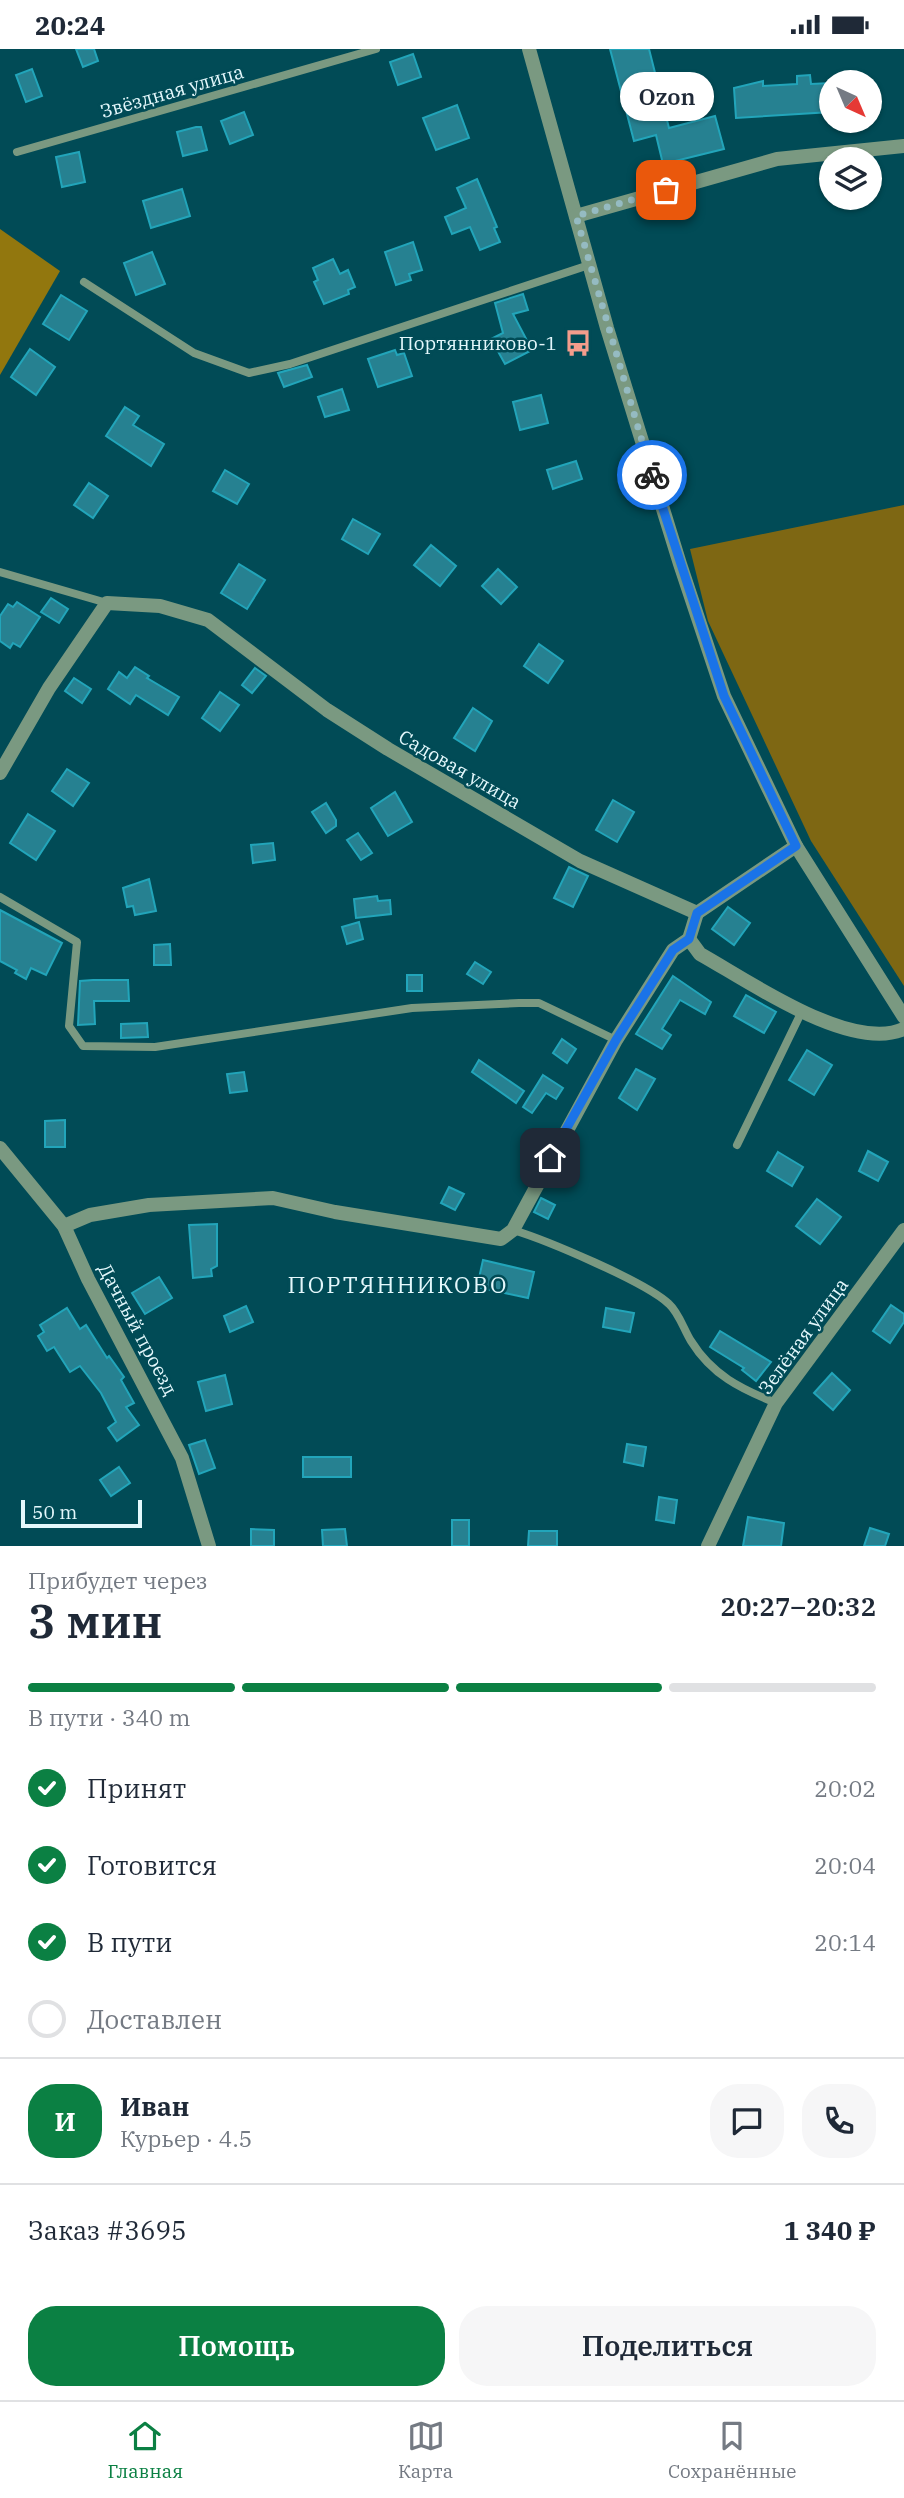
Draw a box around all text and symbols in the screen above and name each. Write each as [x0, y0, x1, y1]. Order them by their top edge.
text: 20:24 [35, 8, 105, 42]
street label: Звёздная улица [98, 59, 246, 123]
north arrow [819, 70, 882, 133]
map controls [819, 70, 882, 210]
callout: Ozon [619, 71, 713, 120]
text: Ozon [639, 81, 696, 111]
button: layers [819, 147, 882, 210]
pin [636, 160, 696, 220]
icon: bag [647, 171, 685, 209]
bus stop icon: Портянниково-1 [563, 328, 593, 358]
place label: Портянниково-1 [399, 331, 557, 355]
courier [617, 440, 687, 510]
icon: bike [633, 456, 671, 494]
street label: Садовая улица [394, 724, 526, 814]
pin [520, 1128, 580, 1188]
icon: home [531, 1139, 569, 1177]
street label: Дачный проезд [93, 1259, 183, 1399]
district label: ПОРТЯННИКОВО [288, 1269, 508, 1299]
street label: Зелёная улица [753, 1273, 853, 1399]
scale bar [21, 1497, 142, 1529]
text: 50 m [32, 1500, 77, 1524]
text: Прибудет через [28, 1565, 208, 1595]
text: 20:27–20:32 [720, 1589, 876, 1623]
text: 3 мин [28, 1591, 163, 1651]
text: В пути · 340 m [28, 1702, 190, 1732]
icon: check [28, 1769, 66, 1807]
text: Принят [87, 1771, 186, 1805]
text: 20:02 [814, 1773, 876, 1803]
icon: check [28, 1846, 66, 1884]
text: Готовится [87, 1848, 217, 1882]
text: 20:04 [814, 1850, 876, 1880]
icon: check [28, 1923, 66, 1961]
text: В пути [87, 1925, 172, 1959]
text: 20:14 [814, 1927, 876, 1957]
text: Доставлен [87, 2002, 222, 2036]
button: chat [710, 2084, 784, 2158]
button: phone [802, 2084, 876, 2158]
text: Иван [120, 2089, 189, 2123]
text: И [54, 2104, 76, 2138]
text: Курьер · 4.5 [120, 2123, 252, 2153]
text: Заказ #3695 [28, 2213, 187, 2247]
text: 1 340 ₽ [784, 2213, 876, 2247]
button: Помощь [28, 2306, 445, 2386]
button: Поделиться [459, 2306, 876, 2386]
tab: Главная [107, 2417, 183, 2483]
tab: Карта [398, 2417, 453, 2483]
tab: Сохранённые [668, 2417, 797, 2483]

